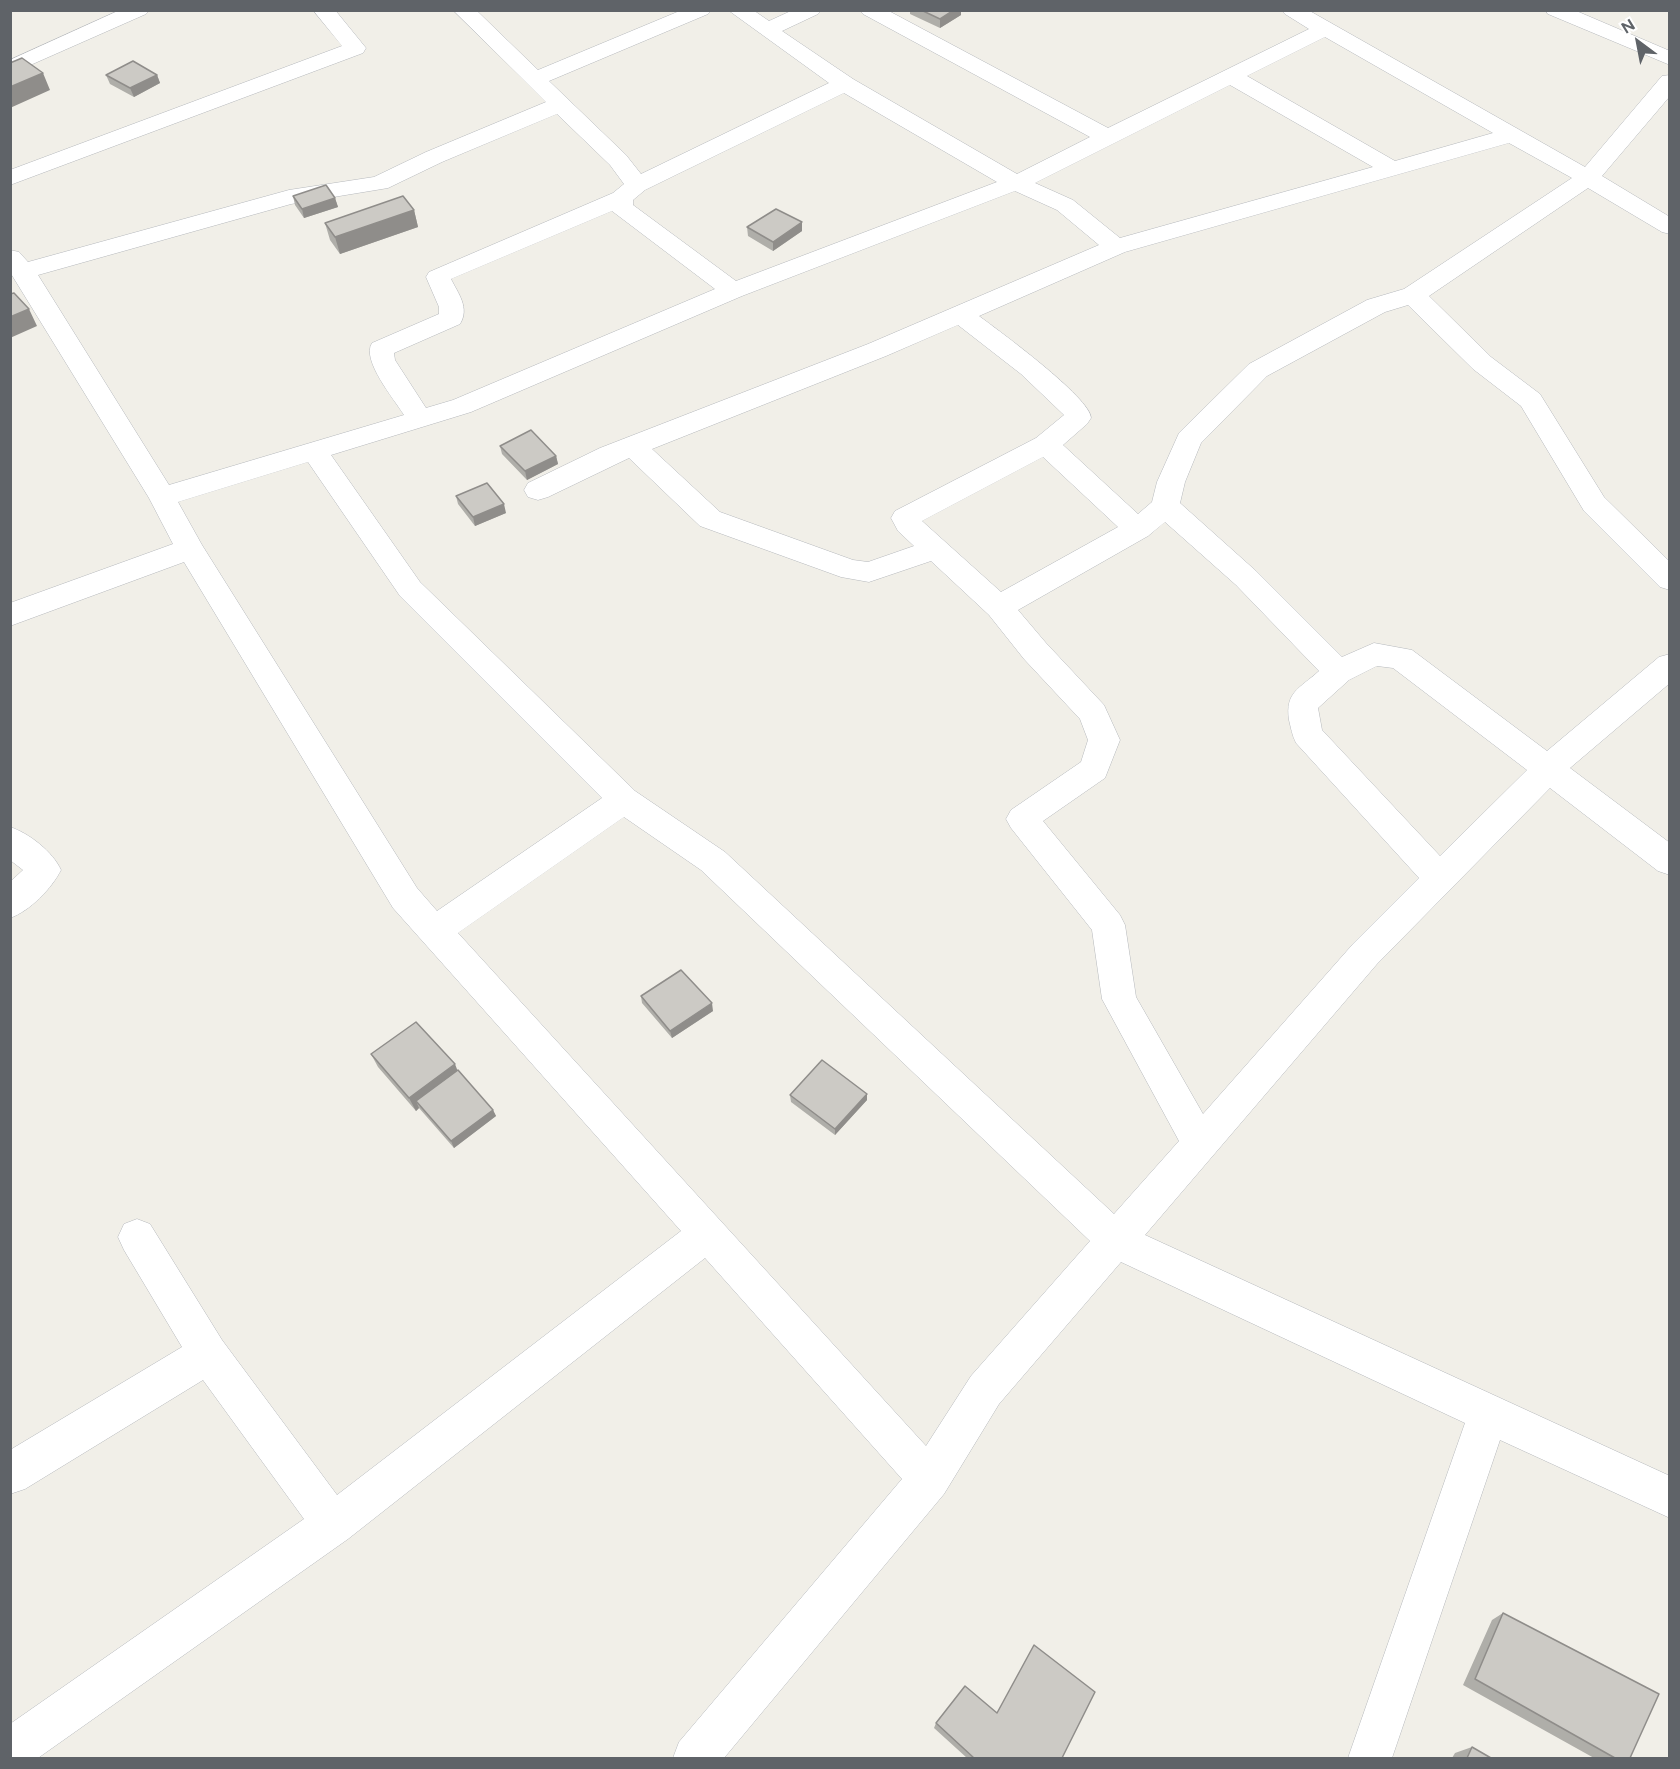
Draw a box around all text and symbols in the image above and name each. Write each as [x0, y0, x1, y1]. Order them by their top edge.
north arrow [1608, 12, 1668, 72]
text: N [1618, 15, 1638, 38]

